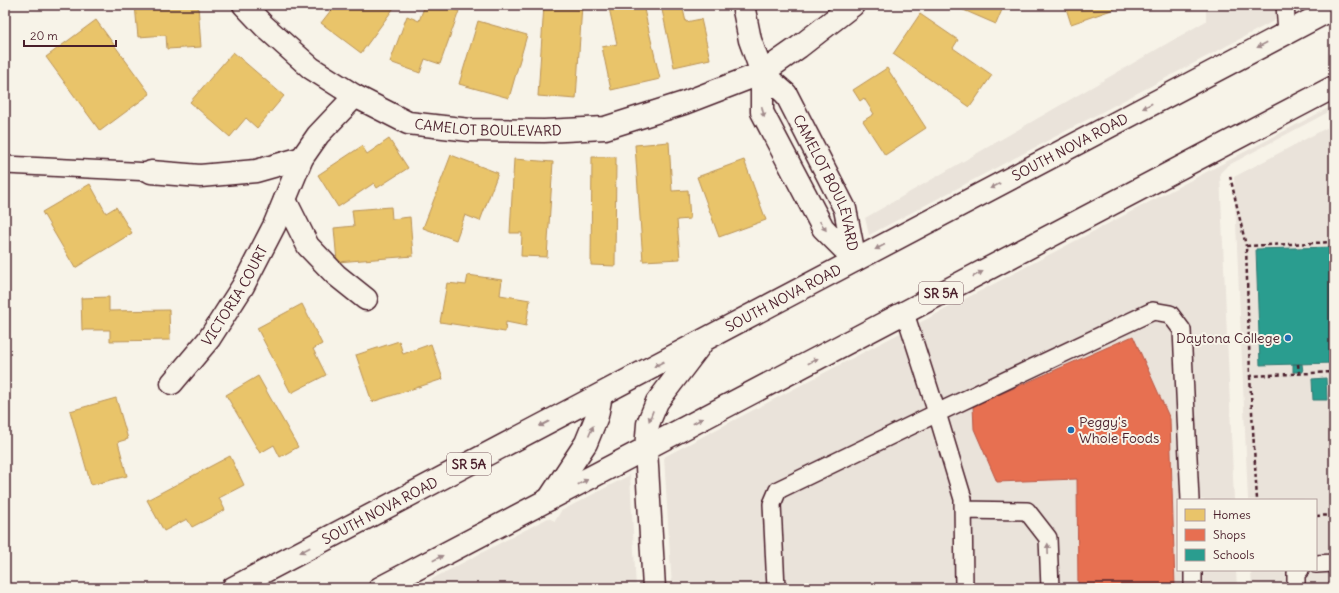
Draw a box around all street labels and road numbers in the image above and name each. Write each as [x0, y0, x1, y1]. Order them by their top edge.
street label: SOUTH NOVA ROAD [1009, 109, 1131, 185]
street label: CAMELOT BOULEVARD [789, 112, 862, 253]
street label: CAMELOT BOULEVARD [413, 115, 562, 140]
street label: VICTORIA COURT [198, 242, 272, 350]
street label: SOUTH NOVA ROAD [722, 260, 845, 336]
road number: SR 5A [919, 282, 963, 304]
road number: SR 5A [447, 453, 491, 475]
street label: SOUTH NOVA ROAD [319, 473, 441, 549]

